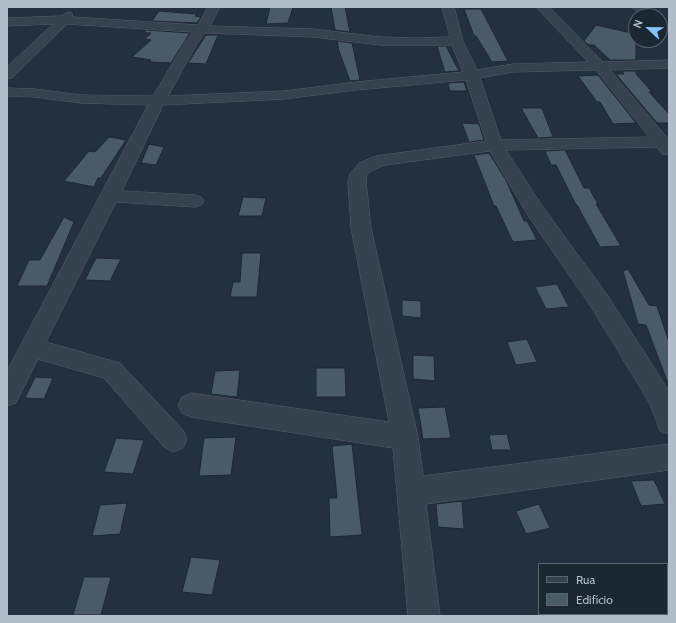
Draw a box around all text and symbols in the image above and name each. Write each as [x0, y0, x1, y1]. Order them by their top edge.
north arrow [628, 8, 668, 48]
text: N [630, 18, 646, 30]
legend [538, 563, 668, 615]
text: Rua [576, 572, 595, 587]
text: Edifício [576, 592, 613, 607]

